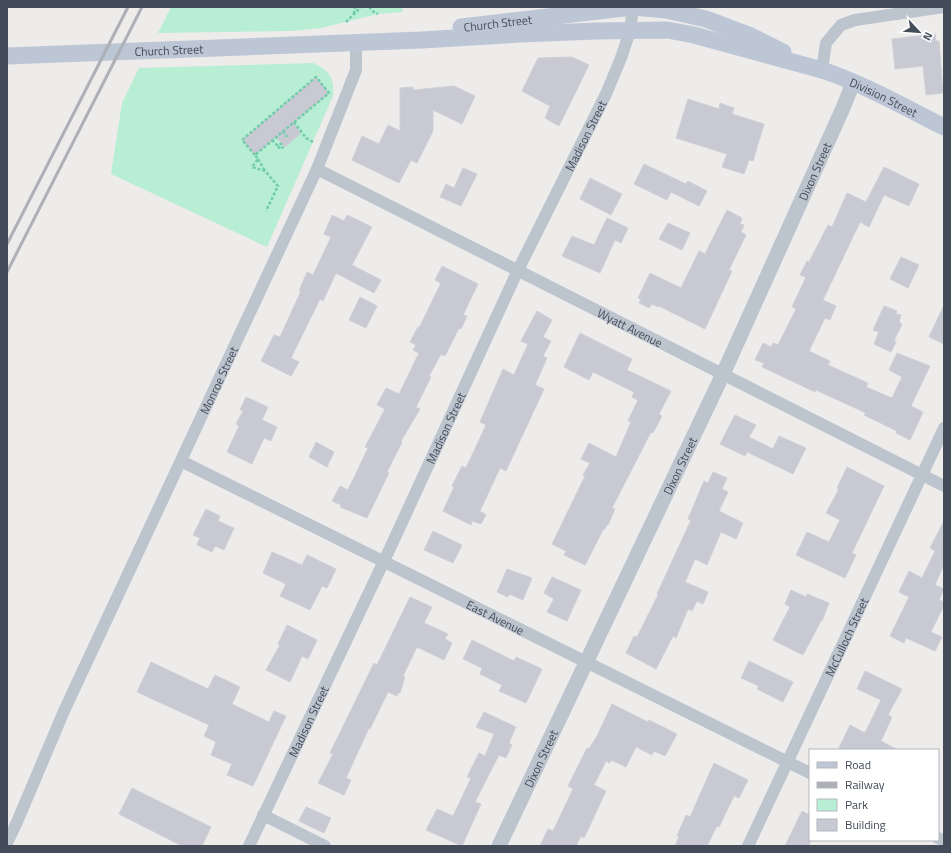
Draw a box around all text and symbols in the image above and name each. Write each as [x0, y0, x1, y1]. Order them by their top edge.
street label: Church Street [463, 9, 534, 36]
north arrow [899, 12, 939, 52]
text: N [919, 29, 937, 43]
street label: Church Street [134, 39, 204, 61]
street label: Division Street [847, 72, 922, 122]
street label: Madison Street [559, 96, 611, 174]
street label: Dixon Street [793, 138, 836, 203]
street label: Wyatt Avenue [594, 303, 666, 352]
street label: Monroe Street [194, 342, 243, 417]
street label: Madison Street [421, 388, 470, 467]
street label: Dixon Street [658, 433, 702, 498]
street label: McCulloch Street [819, 594, 873, 679]
street label: East Avenue [463, 595, 528, 639]
street label: Madison Street [283, 682, 333, 760]
street label: Dixon Street [519, 726, 563, 790]
legend [809, 749, 939, 841]
text: Road [845, 755, 871, 774]
text: Railway [845, 775, 885, 794]
text: Park [845, 795, 868, 814]
text: Building [845, 815, 886, 834]

